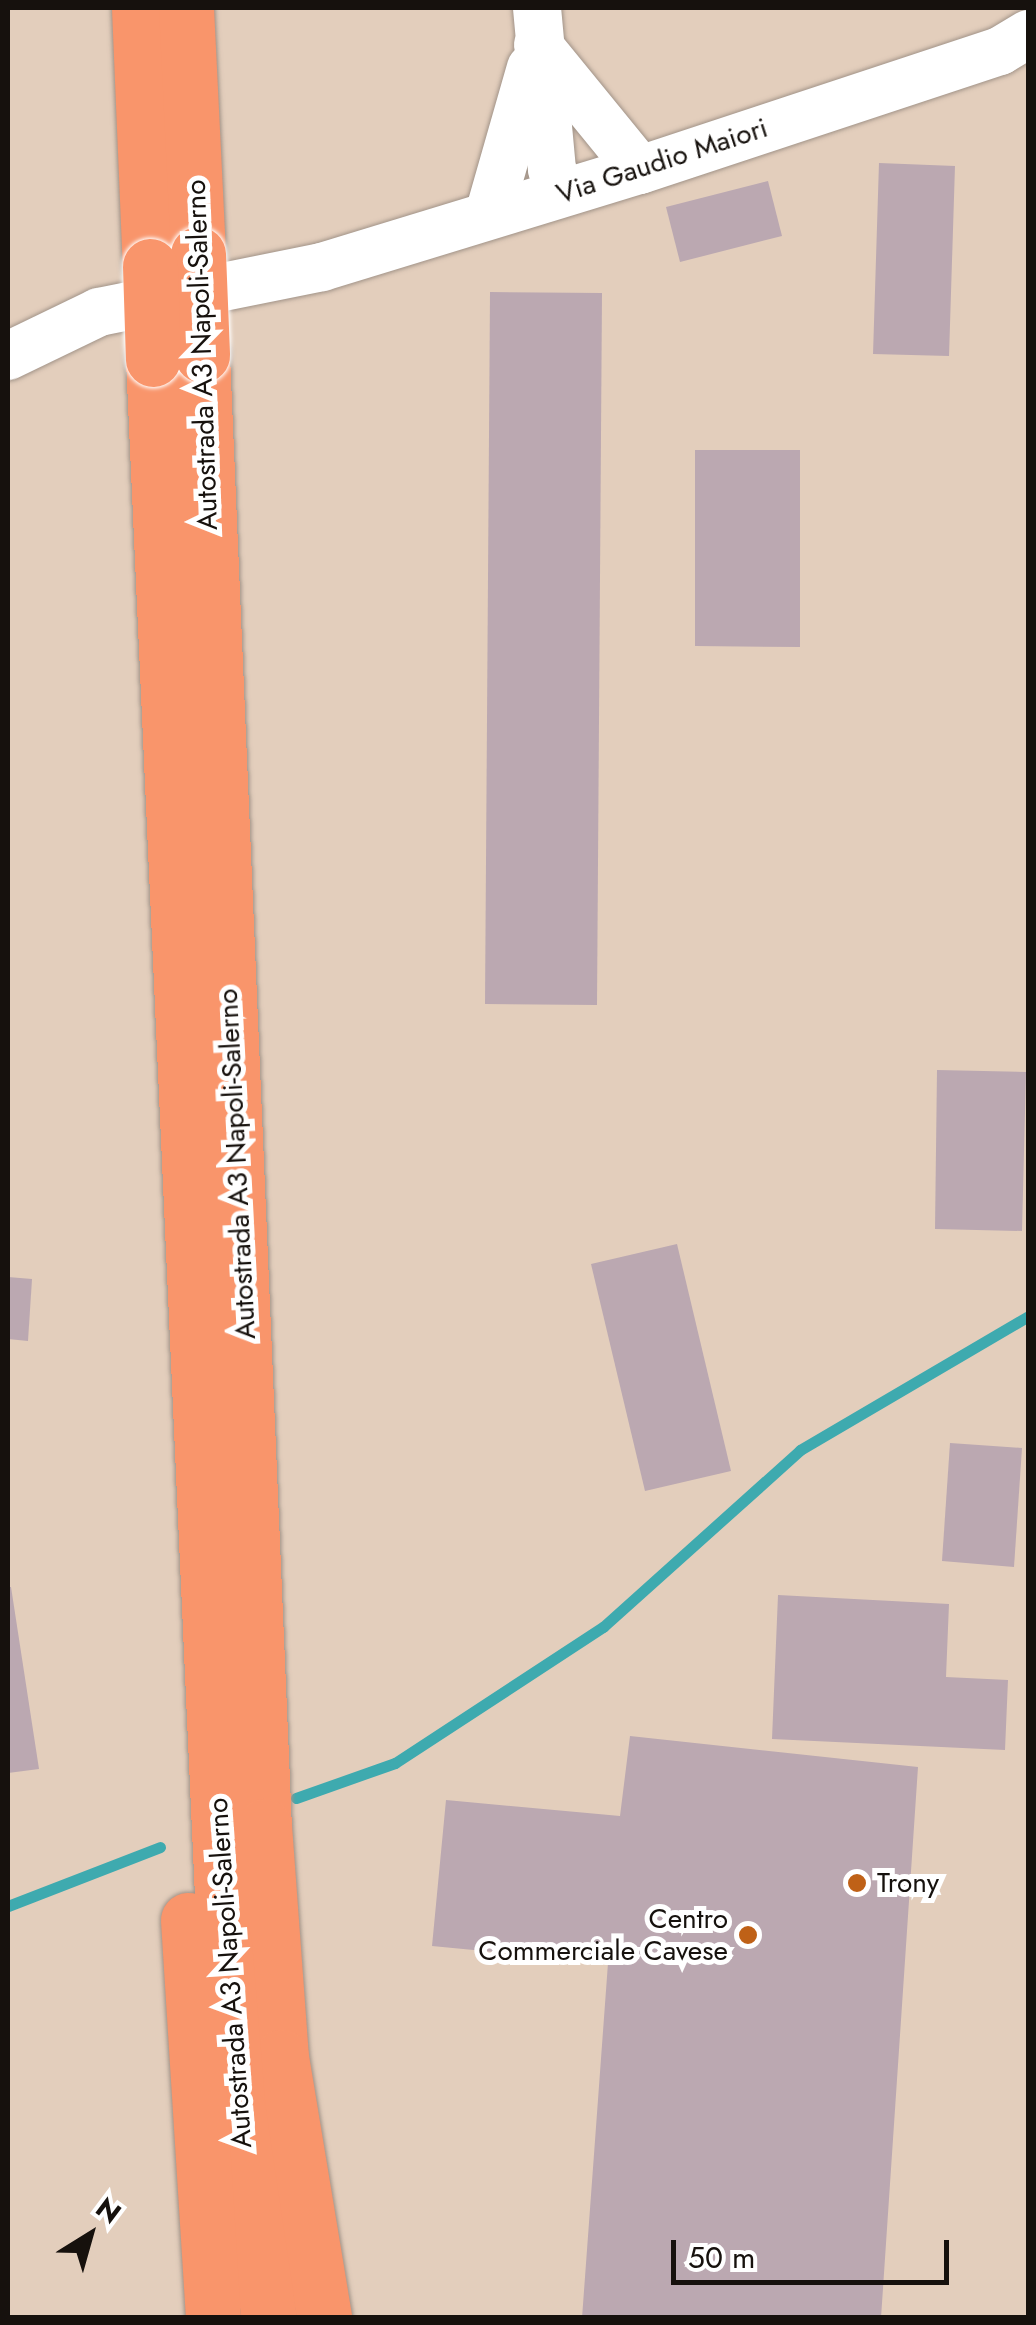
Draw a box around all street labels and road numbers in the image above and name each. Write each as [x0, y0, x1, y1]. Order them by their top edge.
street label: Via Gaudio Maiori [552, 111, 772, 211]
street label: Autostrada A3 Napoli-Salerno [179, 179, 225, 531]
street label: Autostrada A3 Napoli-Salerno [211, 988, 263, 1340]
street label: Autostrada A3 Napoli-Salerno [201, 1797, 259, 2149]

